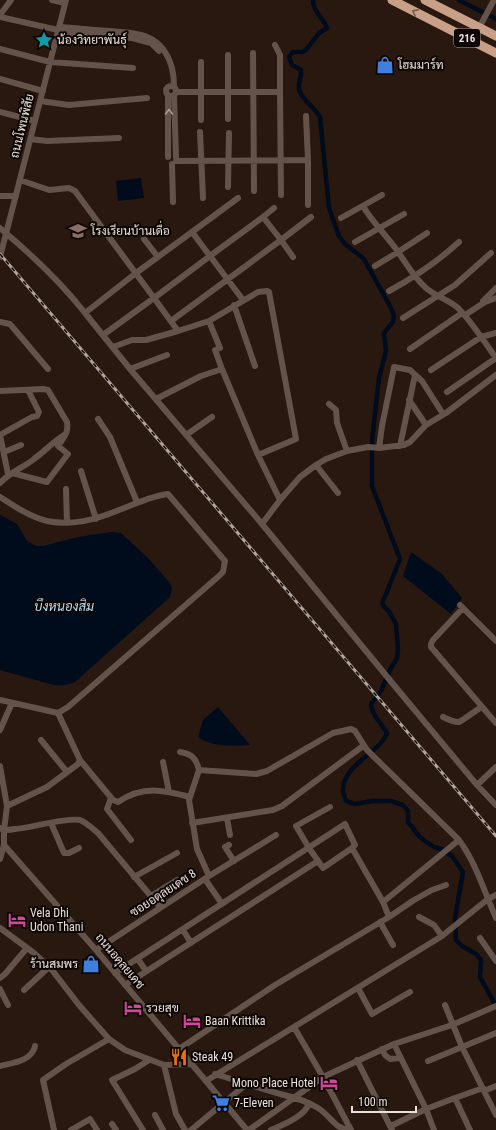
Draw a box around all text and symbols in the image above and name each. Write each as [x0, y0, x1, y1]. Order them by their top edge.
one-way arrow [412, 9, 420, 17]
road number: 216 [454, 29, 480, 47]
place icon: น้องวิทยาพันธุ์ [34, 30, 54, 50]
place label: น้องวิทยาพันธุ์ [57, 32, 127, 49]
shop icon: โฮมมาร์ท [375, 55, 395, 75]
place label: โฮมมาร์ท [397, 57, 444, 72]
street label: ถนนโพนพิสัย [6, 92, 37, 160]
one-way arrow [164, 109, 173, 115]
place label: โรงเรียนบ้านเดื่อ [90, 220, 170, 238]
school or university icon: โรงเรียนบ้านเดื่อ [68, 221, 88, 241]
water label: บึงหนองสิม [34, 598, 94, 614]
street label: ซอยอดุลยเดช 8 [127, 866, 200, 921]
place label: Vela Dhi Udon Thani [30, 906, 83, 934]
hotel icon: Vela Dhi Udon Thani [7, 910, 27, 930]
street label: ถนนอดุลยเดช [91, 930, 147, 993]
shop icon: ร้านสมพร [81, 954, 101, 974]
place label: ร้านสมพร [30, 957, 78, 971]
hotel icon: รวยสุข [123, 998, 143, 1018]
place label: รวยสุข [146, 1001, 179, 1017]
hotel icon: Baan Krittika [182, 1011, 202, 1031]
place label: Baan Krittika [205, 1014, 266, 1028]
restaurant icon: Steak 49 [169, 1047, 189, 1067]
place label: Steak 49 [192, 1050, 233, 1064]
hotel icon: Mono Place Hotel [319, 1073, 339, 1093]
place label: Mono Place Hotel [232, 1076, 316, 1090]
scale bar [352, 1088, 416, 1114]
supermarket icon: 7-Eleven [211, 1093, 231, 1113]
text: 100 m [358, 1095, 388, 1109]
place label: 7-Eleven [234, 1096, 274, 1110]

